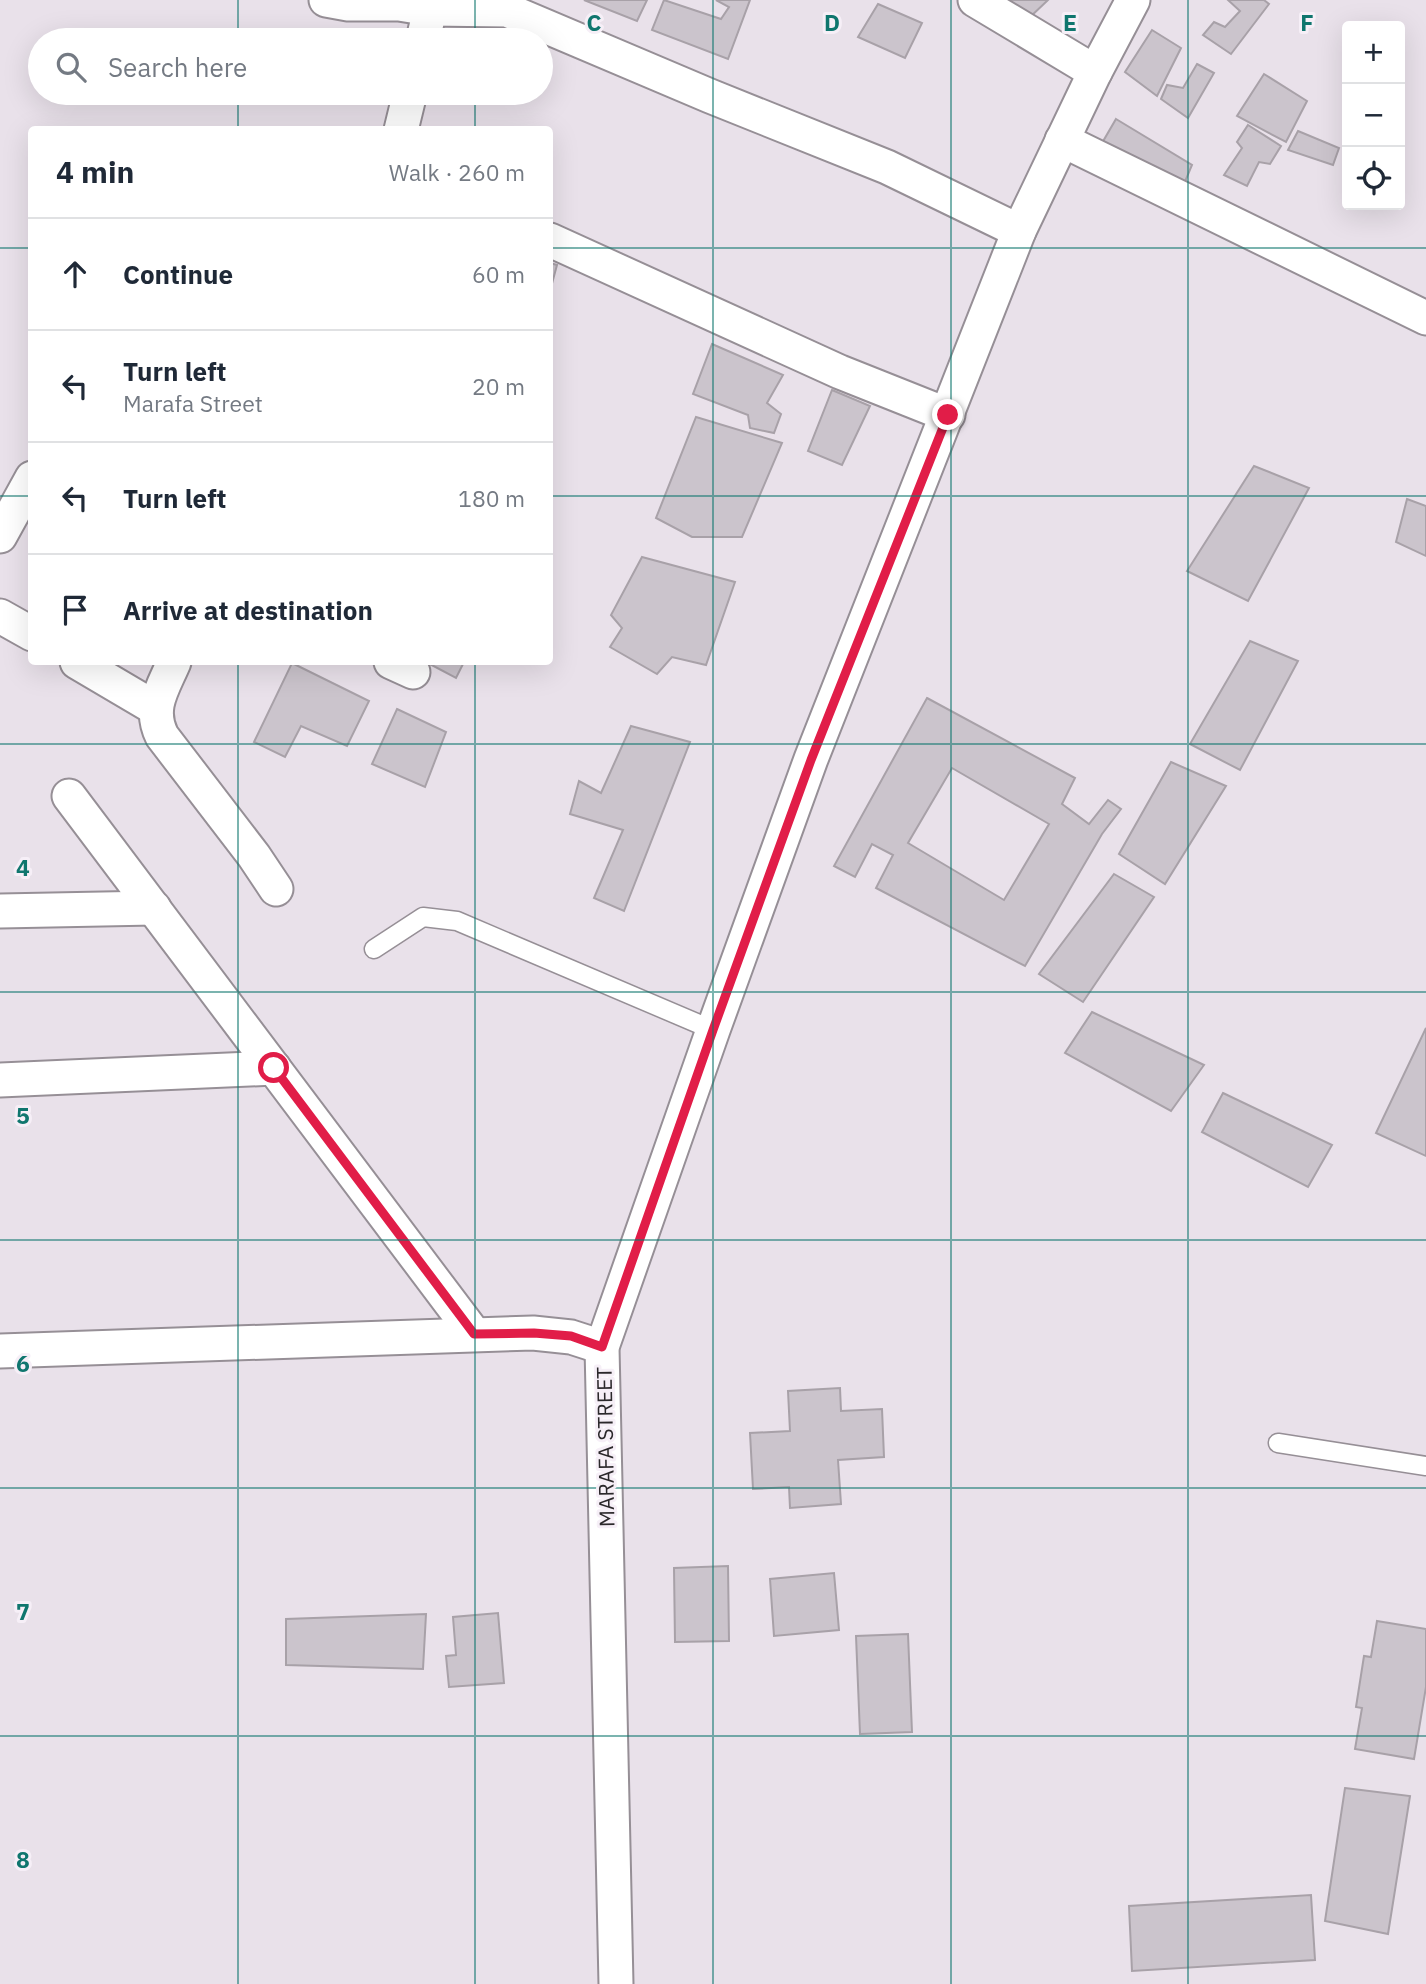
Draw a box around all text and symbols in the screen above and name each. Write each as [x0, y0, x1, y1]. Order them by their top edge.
text: C [587, 7, 602, 37]
text: D [824, 7, 840, 37]
text: E [1063, 7, 1077, 37]
text: F [1300, 7, 1314, 37]
map controls [1342, 21, 1405, 210]
button: + [1342, 21, 1405, 84]
search box [28, 28, 553, 105]
icon: search [52, 48, 90, 86]
text: Search here [108, 50, 247, 84]
button: − [1342, 84, 1405, 147]
button: locate [1342, 147, 1405, 210]
text: 4 min [56, 152, 134, 191]
text: Walk · 260 m [389, 157, 525, 187]
icon: ahead [56, 255, 94, 293]
text: Continue [123, 257, 233, 291]
text: 60 m [472, 259, 525, 289]
text: Turn left [123, 354, 226, 388]
icon: left [56, 367, 94, 405]
text: 20 m [472, 371, 525, 401]
text: Marafa Street [123, 388, 263, 418]
route end [932, 399, 963, 430]
icon: left [56, 479, 94, 517]
text: Turn left [123, 481, 226, 515]
text: 180 m [458, 483, 525, 513]
icon: arrive [56, 591, 94, 629]
text: Arrive at destination [123, 593, 373, 627]
text: 4 [16, 852, 30, 882]
route start [258, 1052, 289, 1083]
text: 5 [16, 1100, 30, 1130]
text: 6 [16, 1348, 30, 1378]
street label: MARAFA STREET [590, 1367, 620, 1527]
text: 7 [16, 1596, 30, 1626]
text: 8 [16, 1844, 30, 1874]

